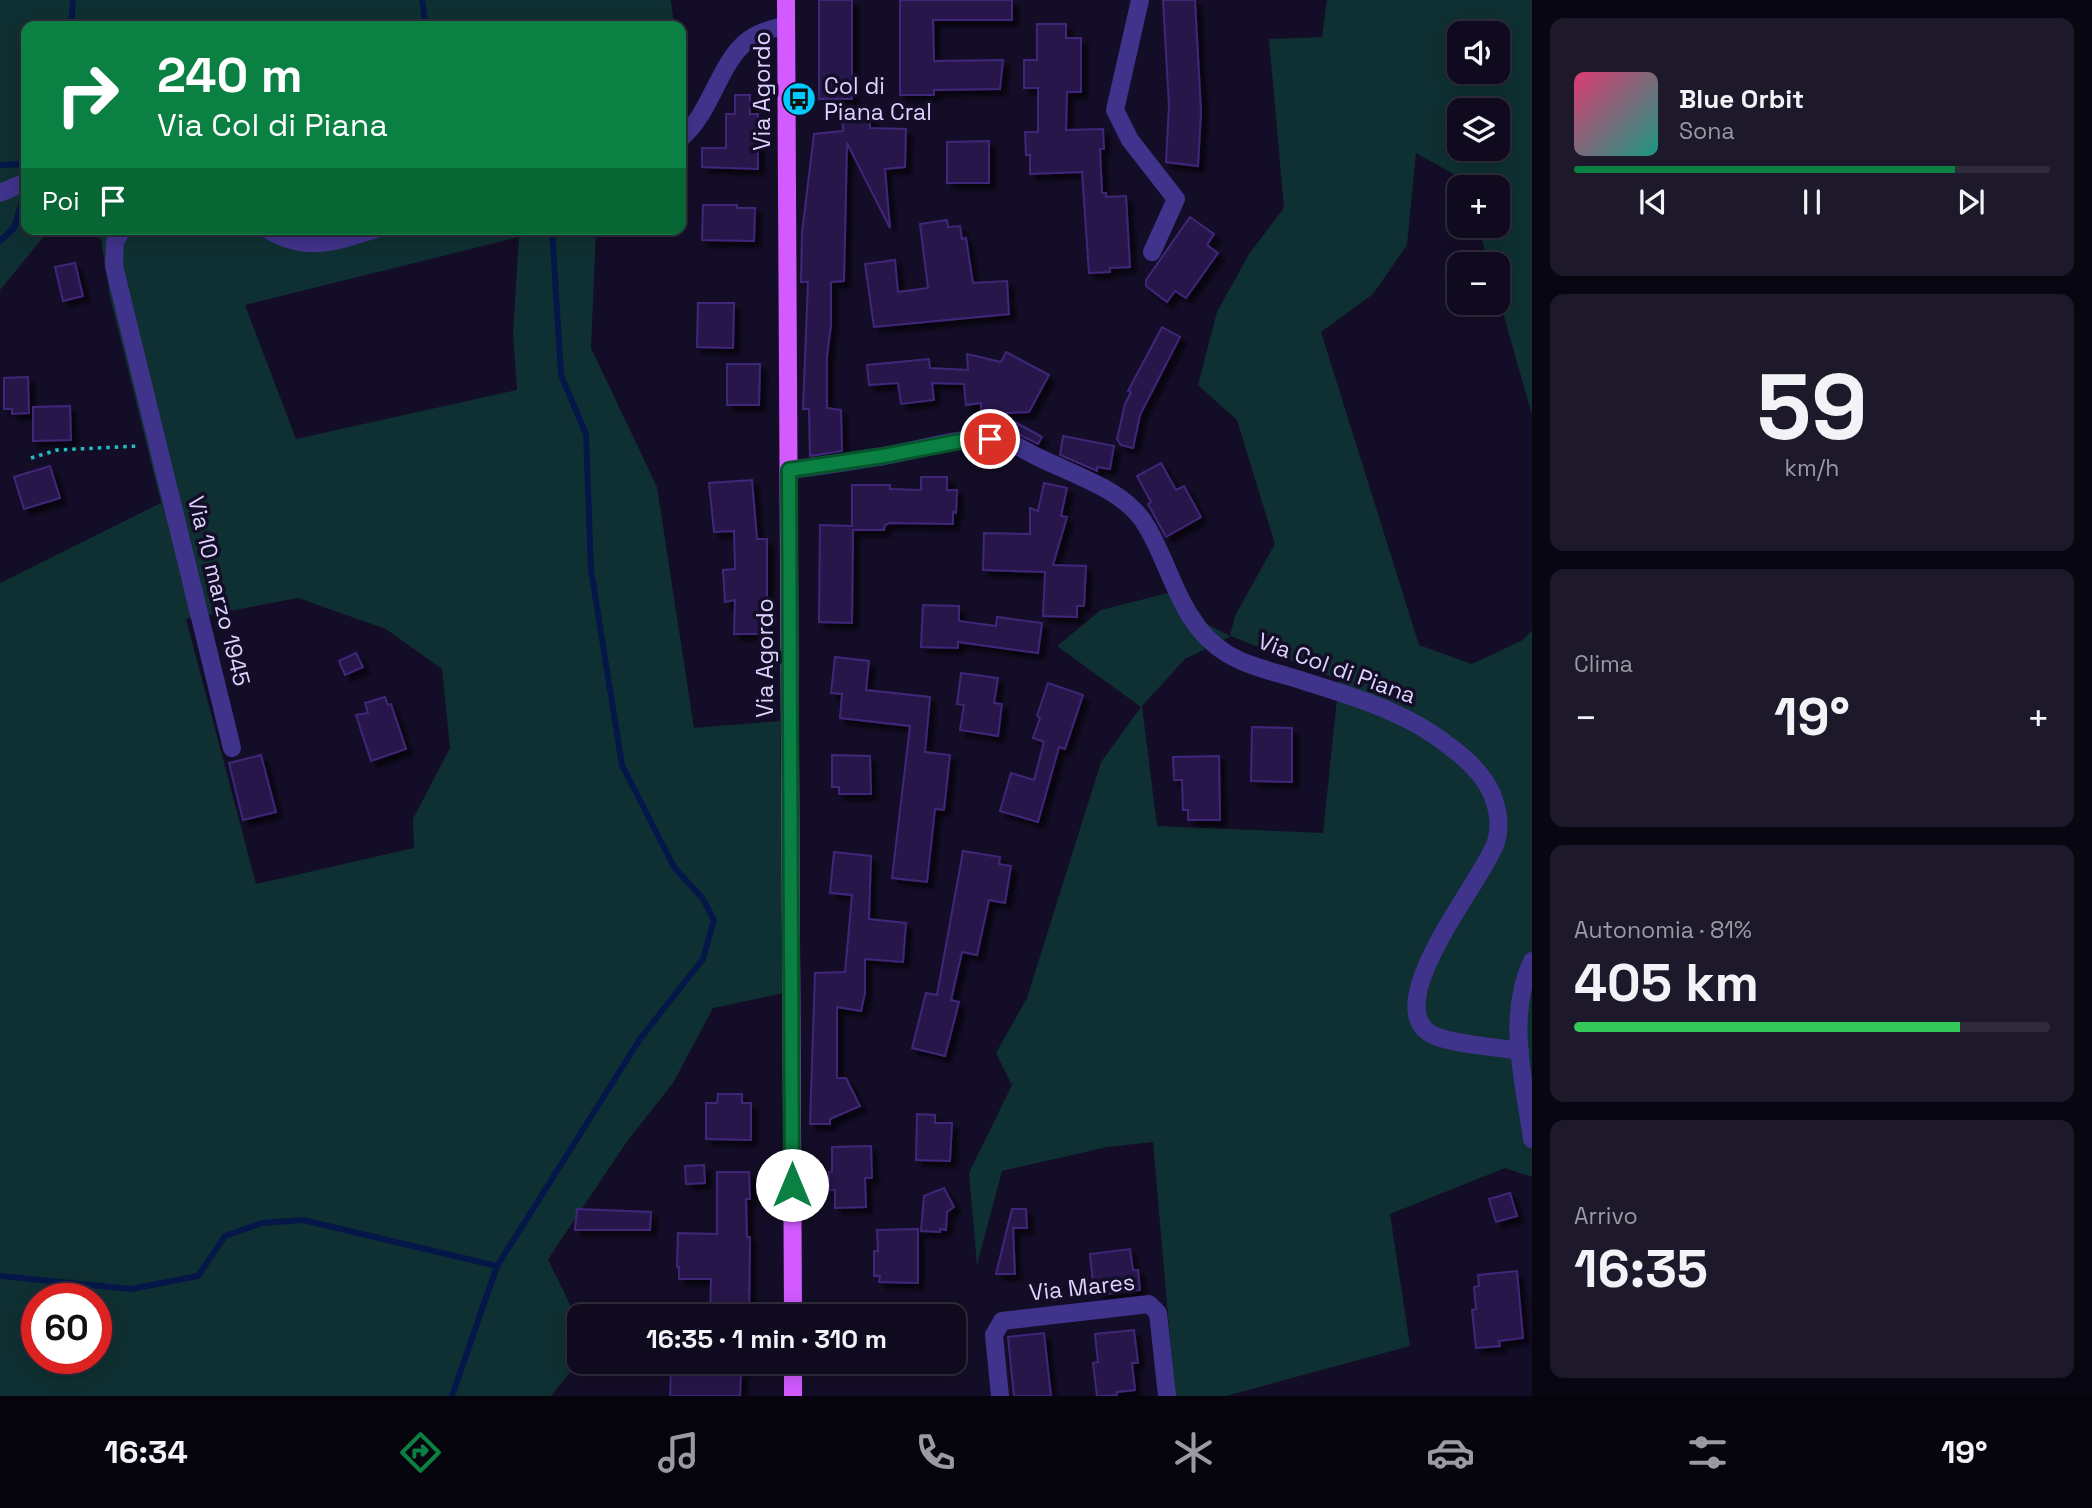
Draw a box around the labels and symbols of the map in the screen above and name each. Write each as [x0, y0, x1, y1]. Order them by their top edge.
street label: Via Agordo [747, 31, 777, 151]
place label: Col di Piana Cral [824, 71, 932, 127]
bus stop icon: Col di Piana Cral [780, 80, 818, 118]
pin [960, 409, 1020, 469]
street label: Via 10 marzo 1945 [181, 493, 257, 689]
street label: Via Agordo [750, 598, 780, 718]
street label: Via Col di Piana [1254, 626, 1420, 710]
position arrow [755, 1148, 829, 1222]
street label: Via Mares [1028, 1267, 1136, 1307]
speed limit sign: 60 [21, 1283, 112, 1374]

